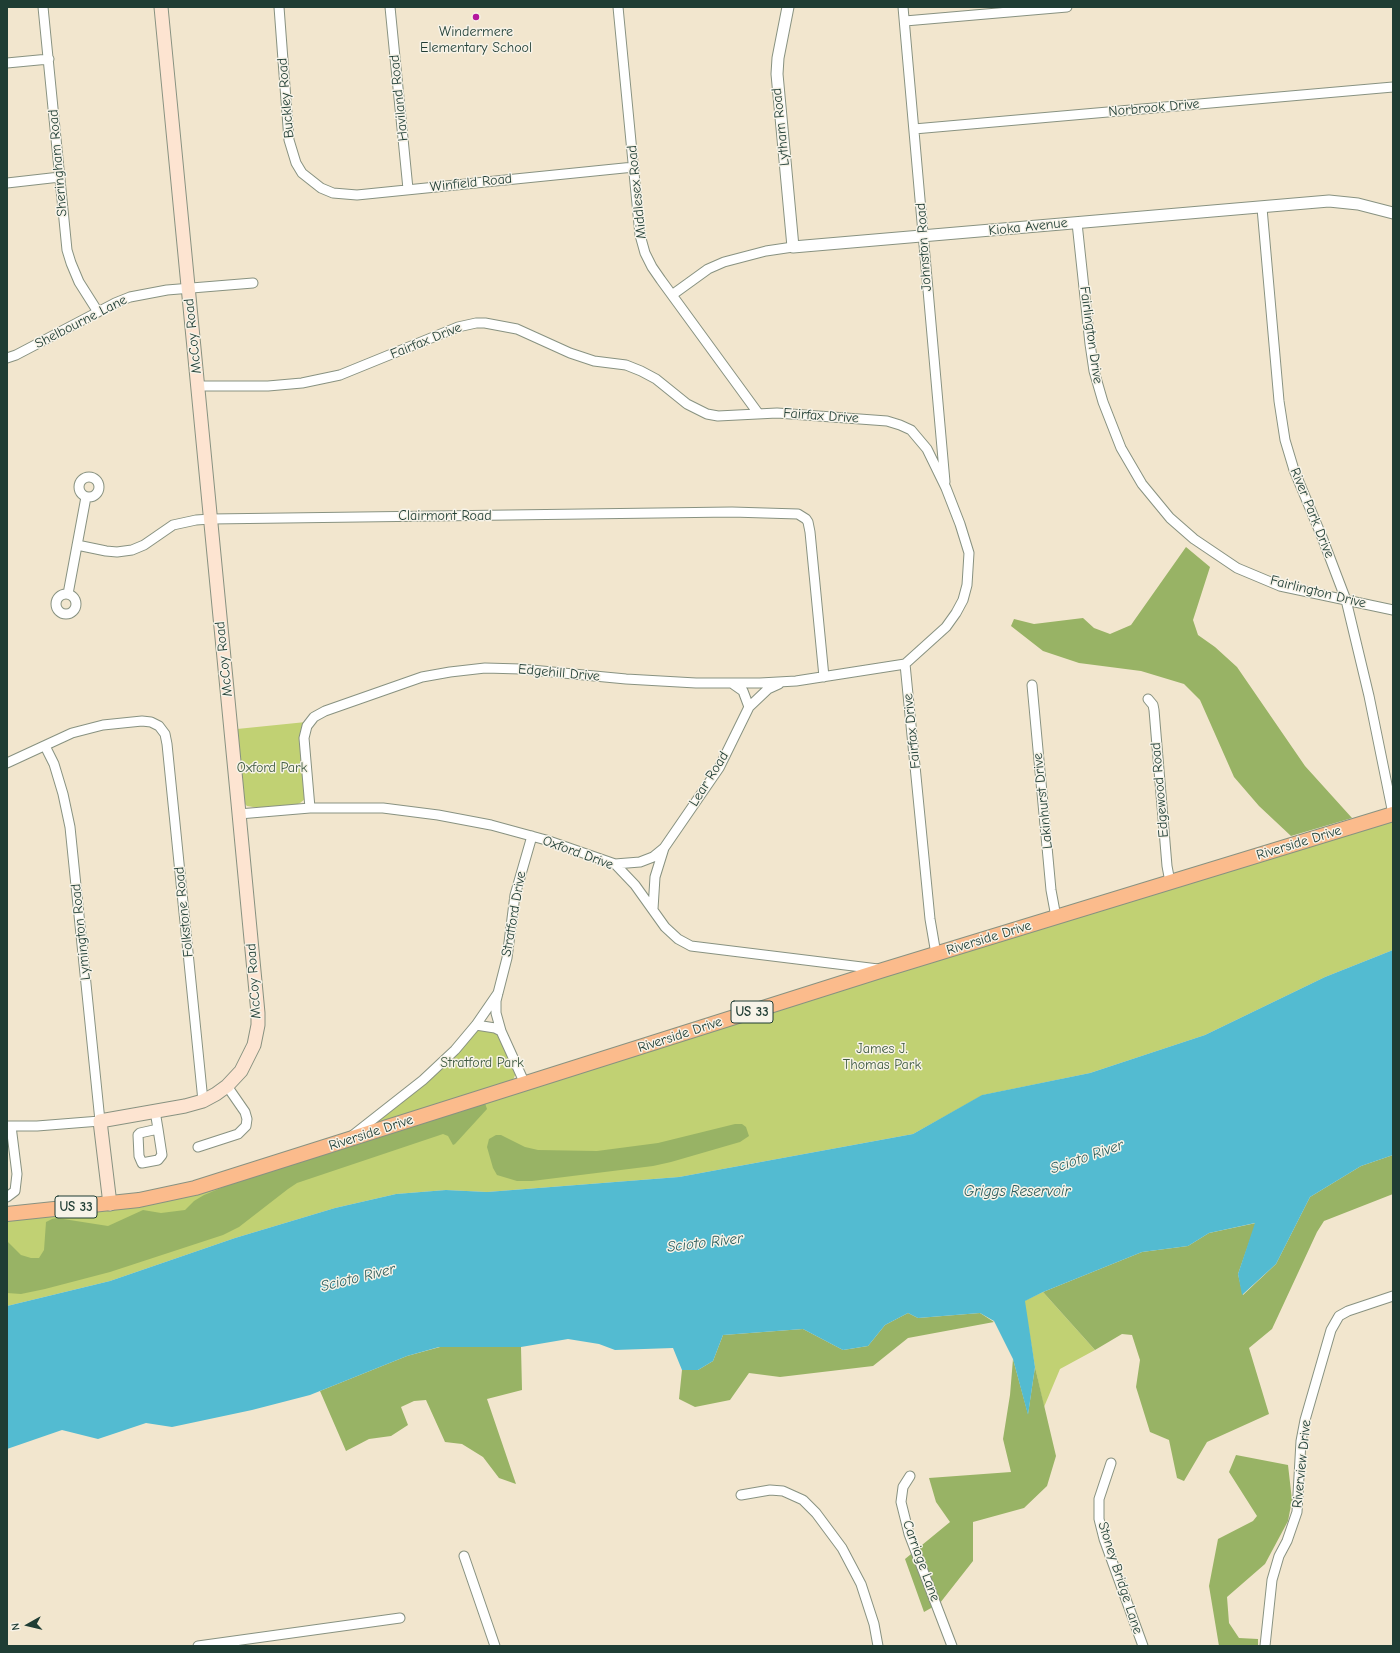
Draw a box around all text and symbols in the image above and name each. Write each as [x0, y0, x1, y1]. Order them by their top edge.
marker: Windermere Elementary School [471, 12, 481, 22]
place label: Windermere Elementary School [420, 24, 532, 56]
street label: Haviland Road [386, 54, 412, 142]
street label: Buckley Road [274, 57, 298, 139]
street label: Lytham Road [769, 87, 793, 167]
street label: Norbrook Drive [1108, 96, 1200, 120]
street label: Sheringham Road [45, 109, 71, 217]
street label: Middlesex Road [624, 144, 650, 240]
street label: Winfield Road [429, 170, 513, 196]
street label: Johnston Road [913, 202, 935, 292]
street label: Kioka Avenue [988, 214, 1068, 240]
street label: Fairlington Drive [1076, 285, 1106, 385]
street label: Shelbourne Lane [32, 292, 130, 352]
street label: McCoy Road [181, 298, 205, 374]
street label: Fairfax Drive [388, 319, 464, 363]
street label: Fairfax Drive [783, 405, 859, 427]
street label: River Park Drive [1286, 465, 1338, 561]
street label: Clairmont Road [398, 508, 492, 524]
street label: Fairlington Drive [1268, 572, 1368, 612]
street label: McCoy Road [212, 621, 236, 697]
street label: Edgehill Drive [517, 661, 601, 685]
street label: Fairfax Drive [900, 693, 924, 769]
street label: Edgewood Road [1147, 742, 1173, 838]
street label: Lear Road [686, 748, 732, 810]
street label: Lakinhurst Drive [1030, 752, 1056, 850]
park label: Oxford Park [237, 760, 307, 776]
street label: Riverside Drive [1255, 822, 1343, 864]
street label: Oxford Drive [540, 832, 616, 874]
street label: Folkstone Road [171, 866, 197, 958]
street label: Stratford Drive [498, 870, 530, 958]
street label: Lymington Road [68, 883, 94, 981]
street label: Riverside Drive [945, 917, 1033, 959]
street label: McCoy Road [243, 943, 265, 1019]
road number: US 33 [731, 1001, 773, 1023]
street label: Riverside Drive [636, 1013, 724, 1057]
park label: James J. Thomas Park [843, 1041, 921, 1074]
park label: Stratford Park [440, 1055, 524, 1071]
street label: Riverside Drive [327, 1111, 415, 1155]
water label: Scioto River [1048, 1136, 1126, 1178]
water label: Griggs Reservoir [964, 1183, 1070, 1201]
road number: US 33 [55, 1196, 97, 1218]
water label: Scioto River [666, 1229, 744, 1257]
water label: Scioto River [319, 1260, 397, 1296]
street label: Riverview Drive [1289, 1419, 1315, 1509]
street label: Carriage Lane [899, 1518, 943, 1604]
street label: Stoney Bridge Lane [1094, 1520, 1146, 1636]
north arrow [8, 1605, 48, 1645]
text: N [9, 1622, 23, 1631]

